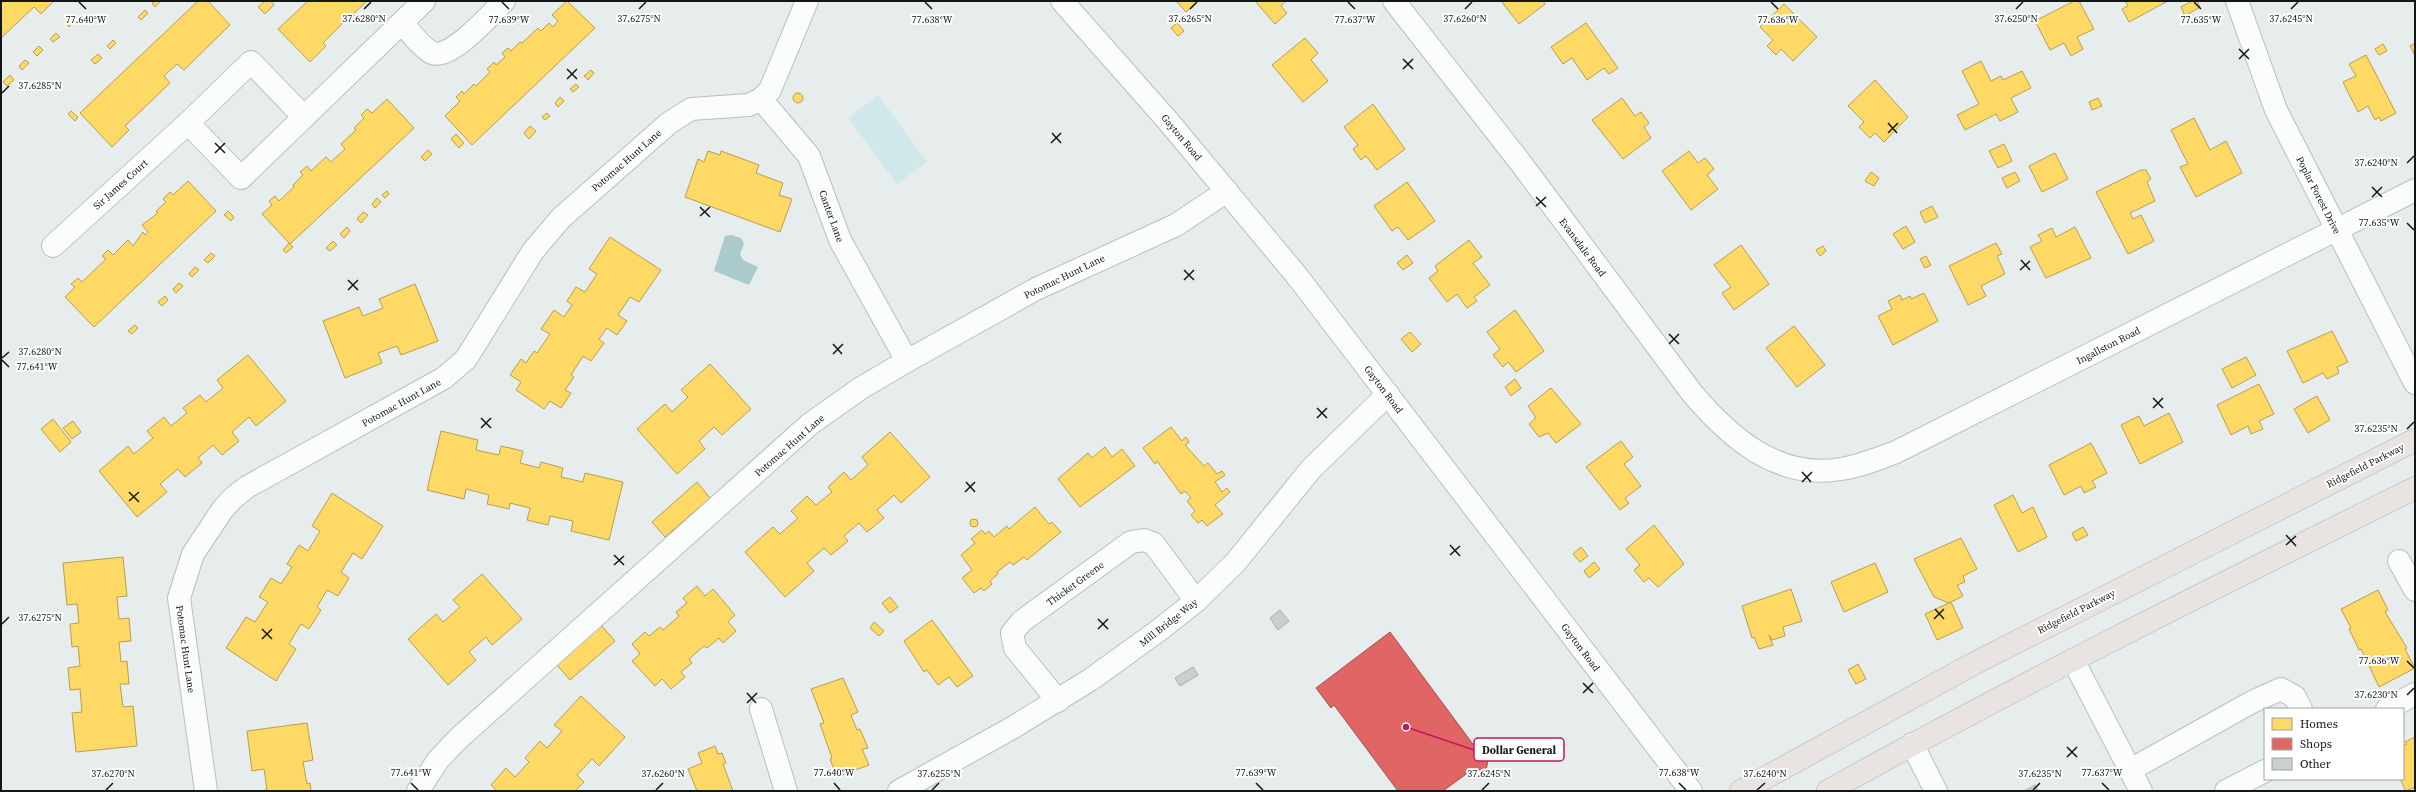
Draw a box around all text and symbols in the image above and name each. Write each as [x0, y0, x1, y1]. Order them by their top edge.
text: 37.6280°N [342, 12, 386, 25]
text: 37.6275°N [617, 12, 661, 25]
text: 37.6265°N [1168, 12, 1212, 25]
text: 37.6260°N [1443, 12, 1487, 25]
text: 37.6250°N [1994, 12, 2038, 25]
text: 37.6245°N [2269, 12, 2313, 25]
text: 77.640°W [66, 13, 107, 26]
text: 77.639°W [489, 13, 530, 26]
text: 77.638°W [912, 13, 953, 26]
text: 77.637°W [1335, 13, 1376, 26]
text: 77.636°W [1758, 13, 1799, 26]
text: 77.635°W [2181, 13, 2222, 26]
text: 37.6285°N [18, 79, 62, 92]
street label: Gayton Road [1158, 111, 1205, 164]
street label: Potomac Hunt Lane [589, 126, 664, 194]
street label: Poplar Forest Drive [2293, 154, 2344, 236]
street label: Sir James Court [90, 156, 151, 212]
text: 37.6240°N [2354, 156, 2398, 169]
street label: Canter Lane [816, 188, 847, 244]
street label: Evansdale Road [1556, 215, 1609, 279]
text: 77.635°W [2359, 216, 2400, 229]
street label: Potomac Hunt Lane [1022, 251, 1107, 302]
street label: Ingallston Road [2074, 324, 2143, 367]
text: 37.6280°N [18, 345, 62, 358]
text: 77.641°W [17, 360, 58, 373]
street label: Gayton Road [1361, 363, 1406, 416]
street label: Potomac Hunt Lane [359, 375, 443, 430]
street label: Potomac Hunt Lane [752, 411, 827, 479]
text: 37.6235°N [2354, 422, 2398, 435]
street label: Ridgefield Parkway [2324, 440, 2407, 491]
street label: Thicket Greene [1044, 558, 1107, 609]
street label: Ridgefield Parkway [2035, 586, 2118, 637]
street label: Mill Bridge Way [1136, 595, 1201, 649]
street label: Potomac Hunt Lane [173, 604, 198, 694]
text: 37.6275°N [18, 611, 62, 624]
street label: Gayton Road [1558, 621, 1603, 674]
text: 77.636°W [2359, 654, 2400, 667]
text: 37.6230°N [2354, 688, 2398, 701]
legend [2264, 708, 2404, 780]
text: Homes [2300, 716, 2338, 732]
text: Shops [2300, 736, 2332, 752]
callout: Dollar General [1474, 738, 1564, 761]
text: Dollar General [1482, 743, 1557, 758]
text: Other [2300, 756, 2331, 772]
text: 77.641°W [391, 766, 432, 779]
text: 77.640°W [814, 766, 855, 779]
text: 77.639°W [1236, 766, 1277, 779]
text: 77.638°W [1659, 766, 1700, 779]
text: 77.637°W [2082, 766, 2123, 779]
text: 37.6270°N [91, 767, 135, 780]
text: 37.6260°N [641, 767, 685, 780]
text: 37.6255°N [917, 767, 961, 780]
text: 37.6245°N [1467, 767, 1511, 780]
text: 37.6240°N [1743, 767, 1787, 780]
text: 37.6235°N [2018, 767, 2062, 780]

